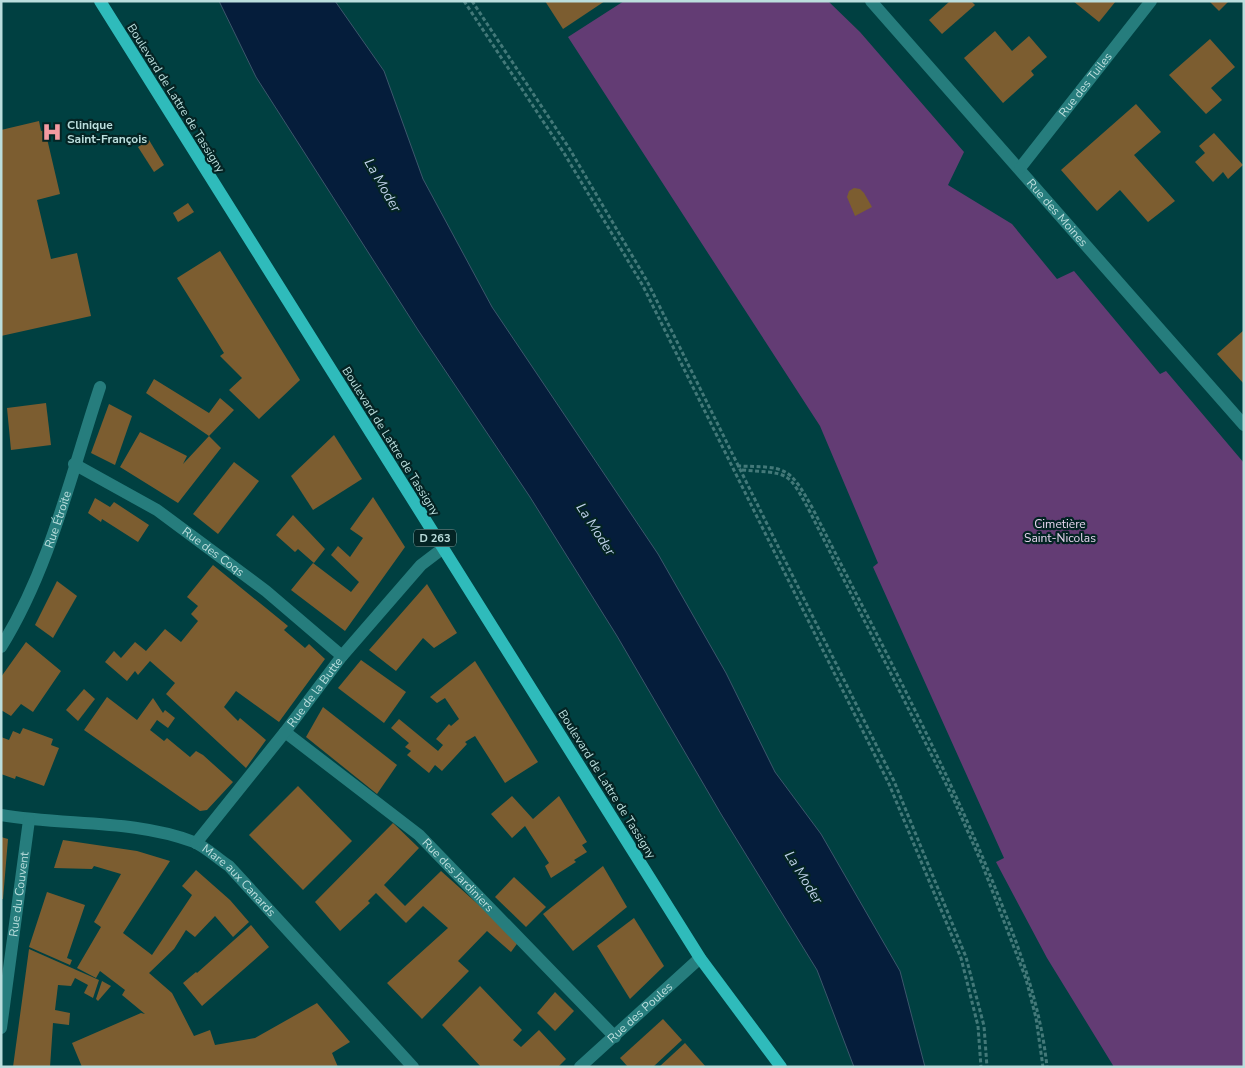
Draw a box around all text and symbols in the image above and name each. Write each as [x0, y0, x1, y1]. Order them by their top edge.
street label: Boulevard de Lattre de Tassigny [123, 21, 229, 176]
street label: Rue des Tuiles [1055, 49, 1116, 120]
place label: Clinique Saint-François [67, 117, 147, 147]
hospital icon: Clinique Saint-François [41, 121, 63, 143]
water label: La Moder [360, 155, 406, 216]
street label: Rue des Moines [1023, 175, 1092, 250]
street label: Boulevard de Lattre de Tassigny [338, 364, 444, 519]
street label: Rue Étroite [41, 489, 75, 550]
water label: La Moder [572, 499, 620, 560]
park label: Cimetière Saint-Nicolas [1024, 516, 1096, 546]
street label: Rue des Coqs [179, 523, 248, 580]
road number: D 263 [414, 530, 456, 546]
street label: Rue de la Butte [283, 654, 346, 730]
street label: Boulevard de Lattre de Tassigny [554, 707, 660, 862]
street label: Rue des Jardiniers [419, 835, 498, 916]
street label: Mare aux Canards [199, 841, 279, 920]
water label: La Moder [780, 847, 828, 908]
street label: Rue du Couvent [5, 850, 33, 938]
street label: Rue des Poules [604, 979, 676, 1046]

